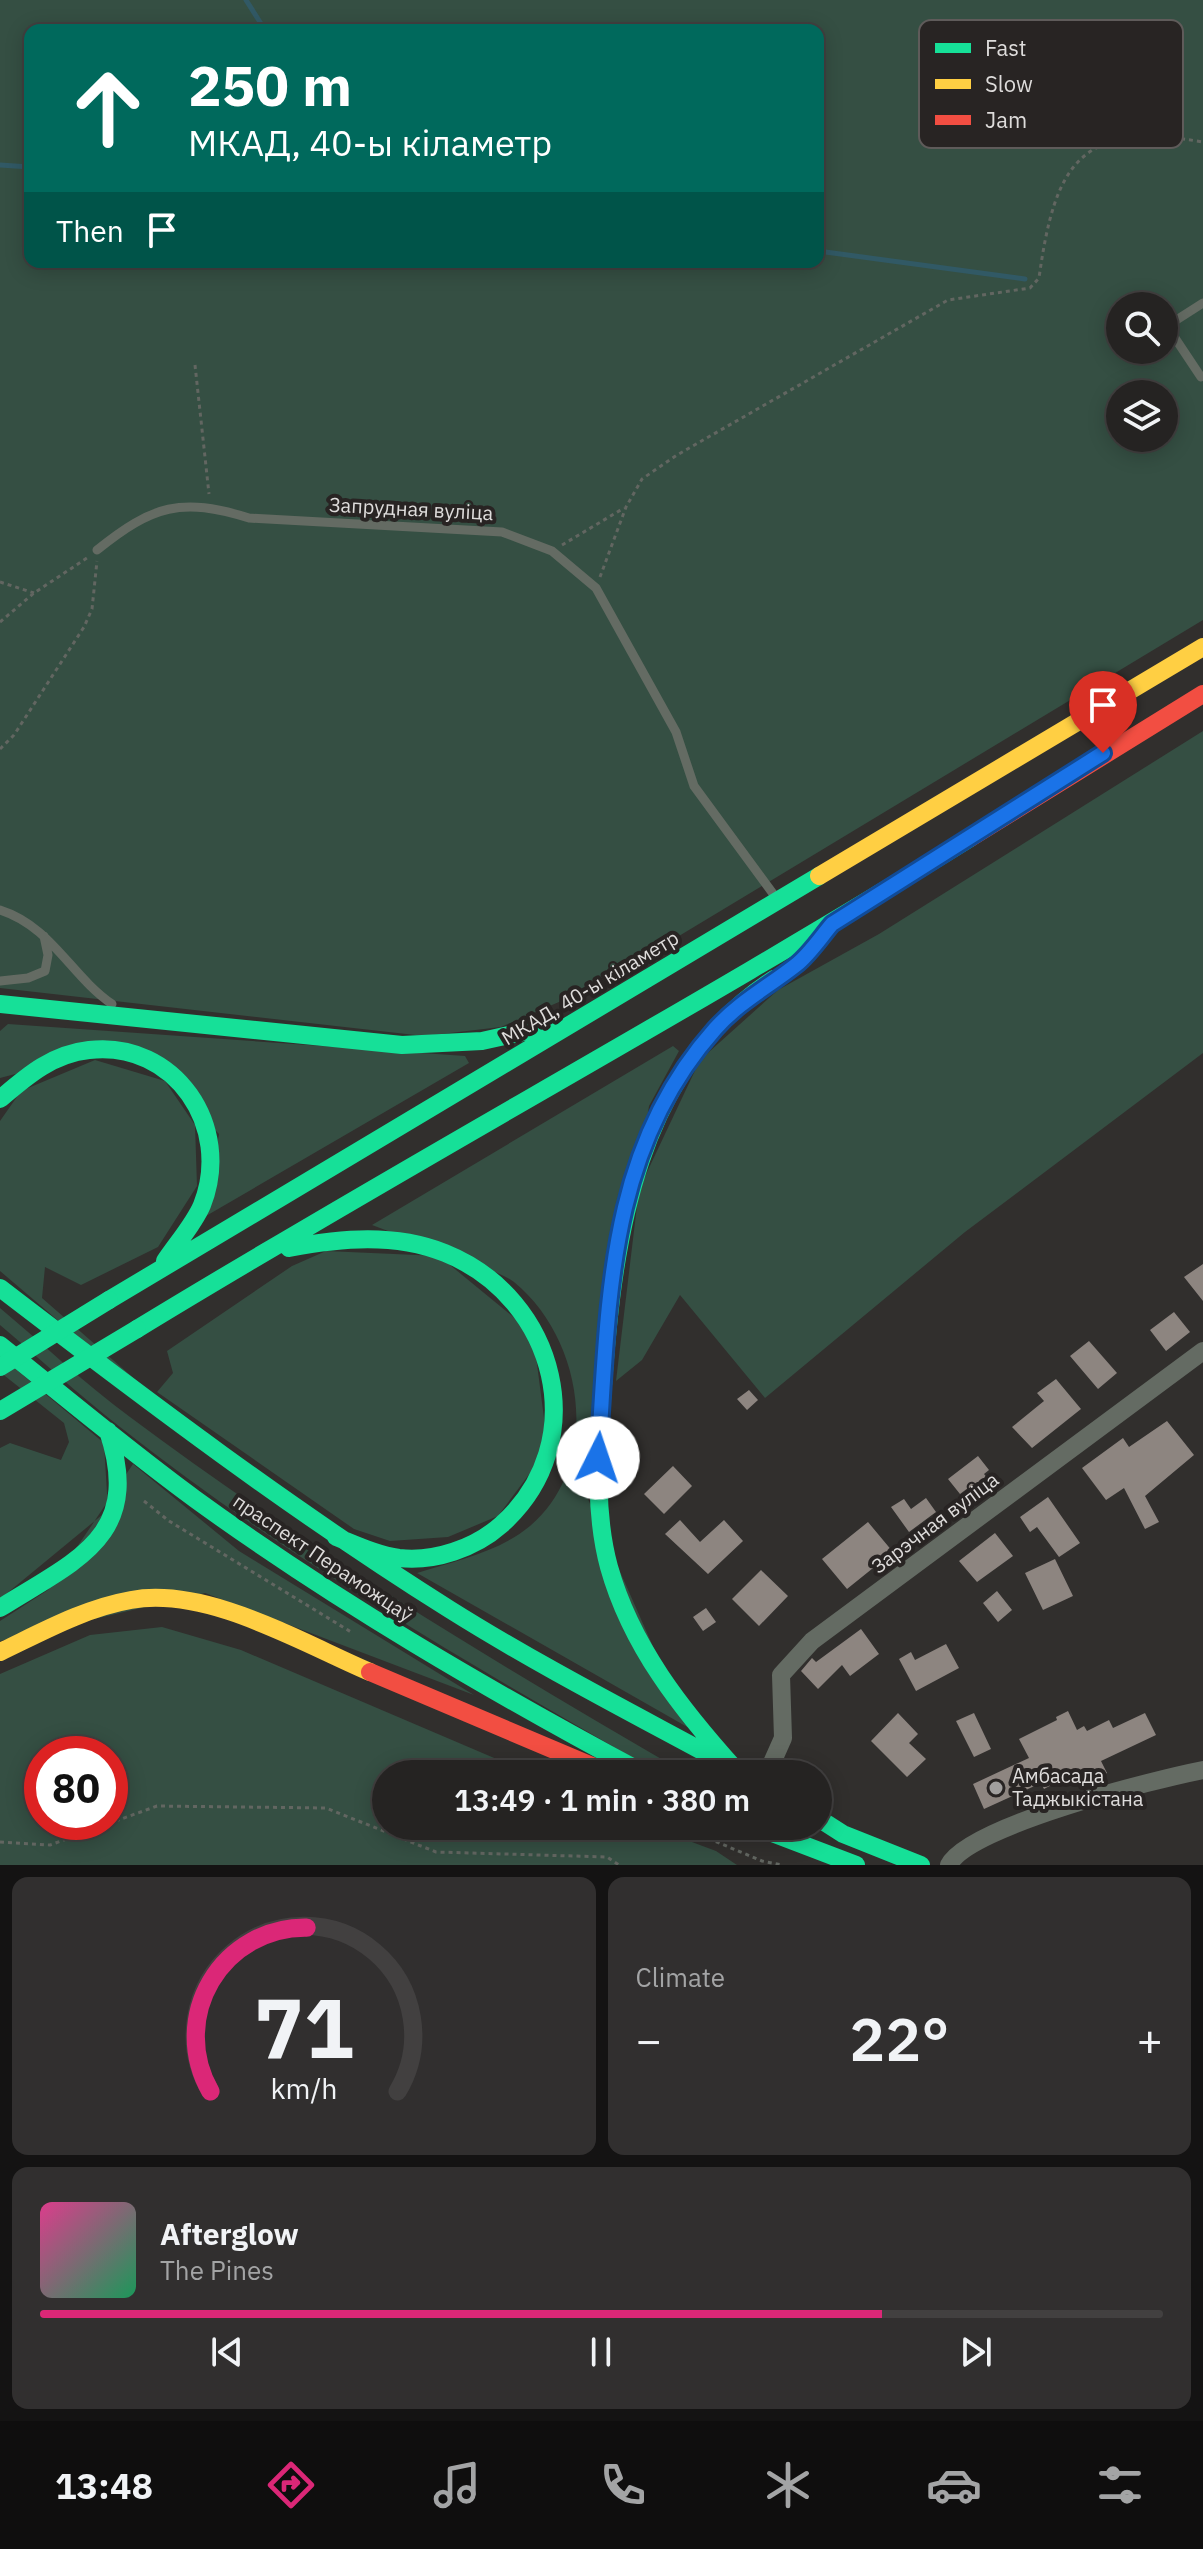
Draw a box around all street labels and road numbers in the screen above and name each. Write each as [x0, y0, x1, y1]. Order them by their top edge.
street label: Запрудная вуліца [328, 491, 494, 526]
street label: МКАД, 40-ы кіламетр [496, 924, 683, 1051]
street label: Зарэчная вуліца [866, 1466, 1004, 1579]
street label: праспект Пераможцаў [228, 1487, 418, 1628]

